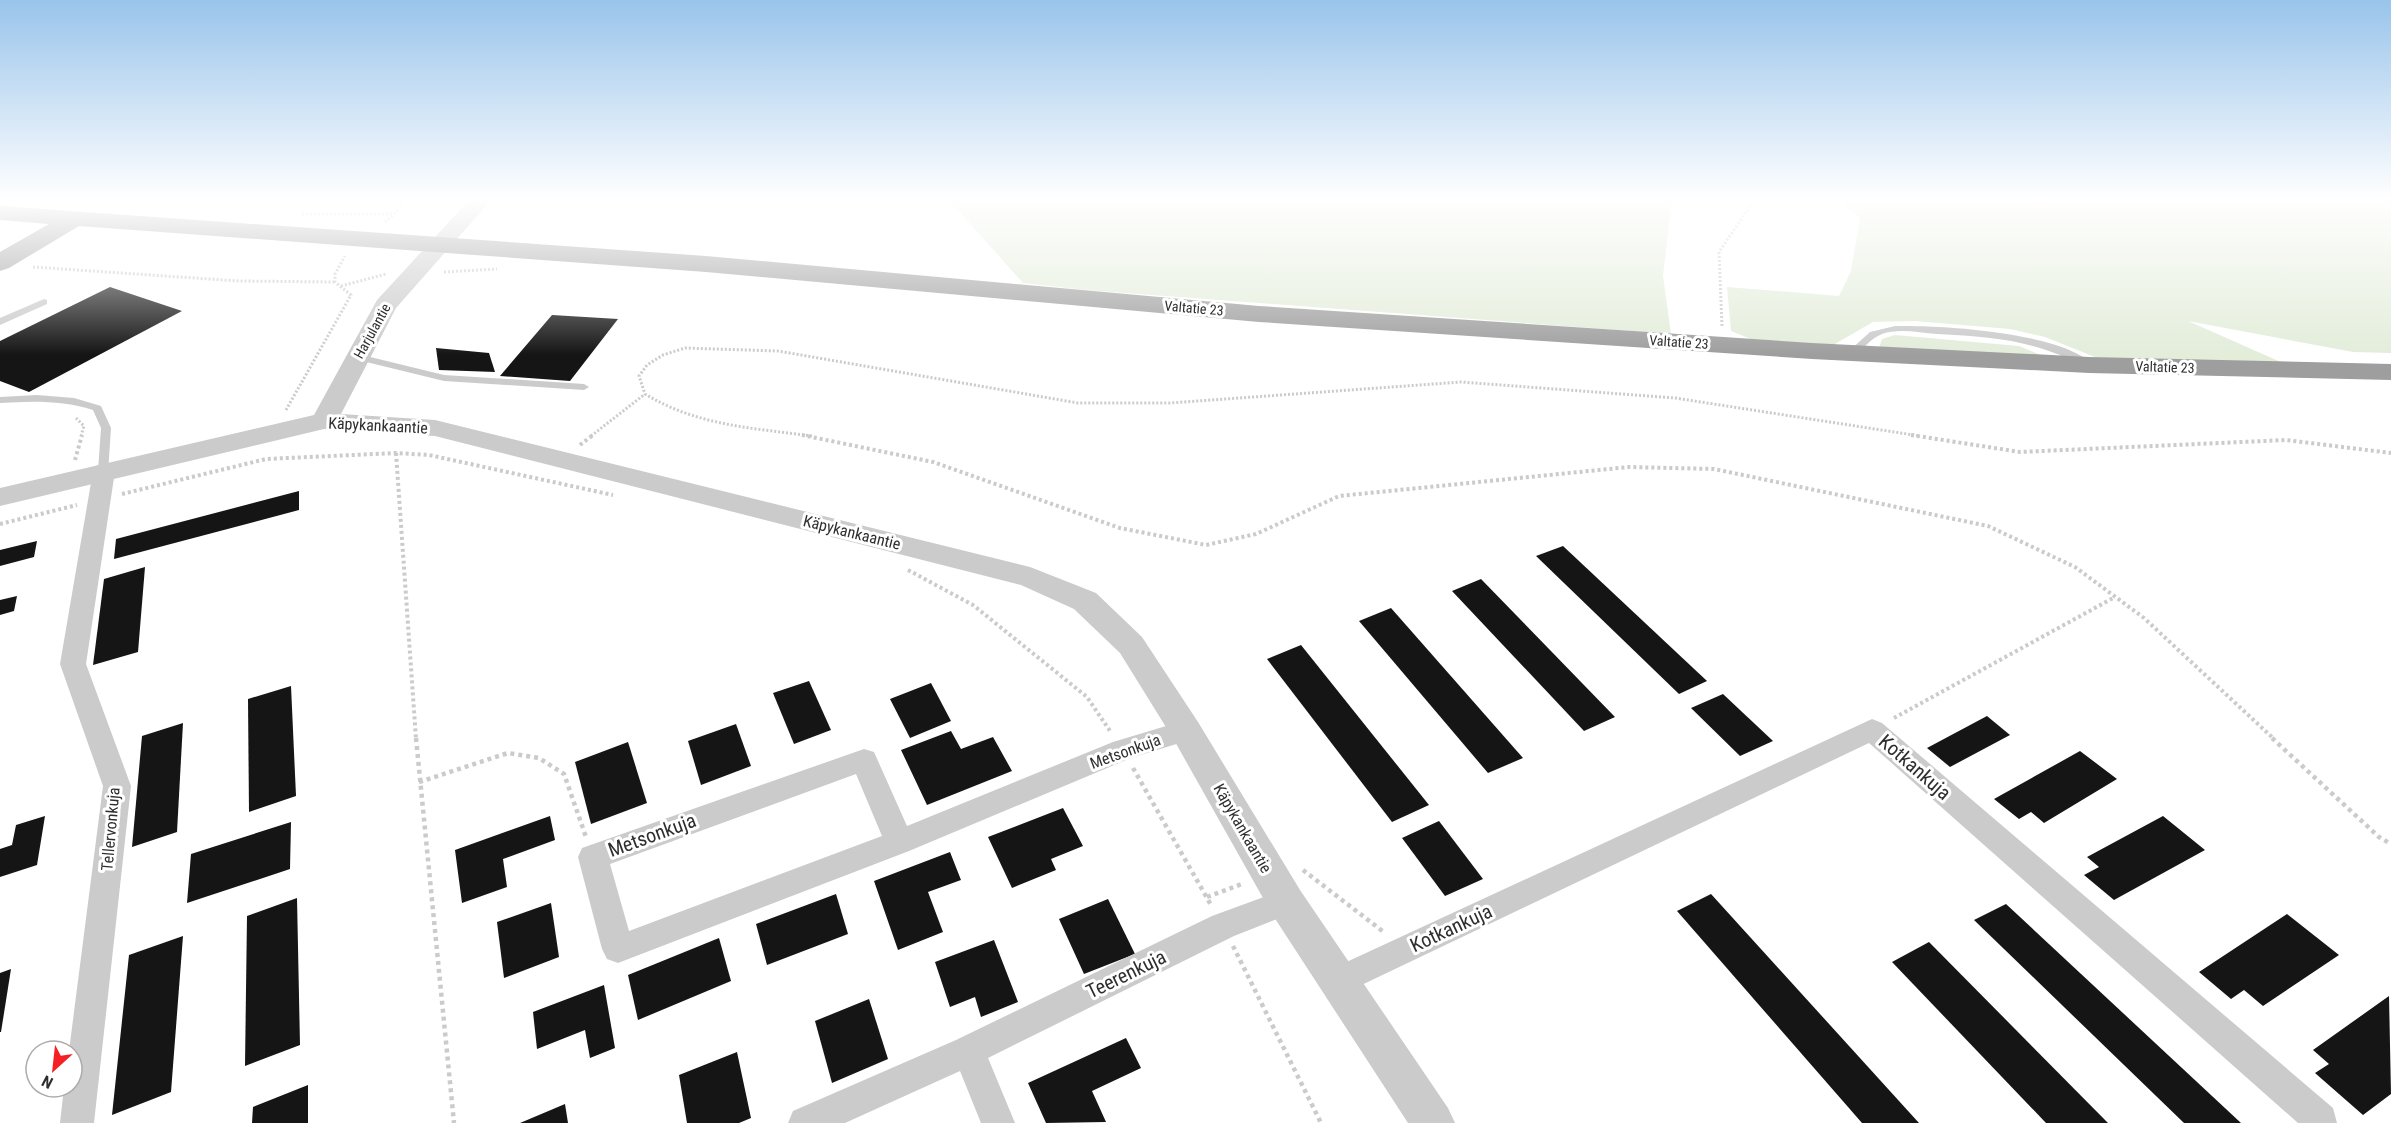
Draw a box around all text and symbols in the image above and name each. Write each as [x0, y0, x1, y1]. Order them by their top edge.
street label: Valtatie 23 [1164, 297, 1224, 319]
street label: Harjulantie [350, 300, 394, 361]
street label: Valtatie 23 [1649, 332, 1709, 352]
street label: Valtatie 23 [2135, 358, 2195, 376]
street label: Käpykankaantie [328, 413, 428, 438]
street label: Käpykankaantie [801, 511, 903, 554]
street label: Kotkankuja [1874, 729, 1956, 805]
street label: Metsonkuja [1087, 730, 1163, 773]
street label: Käpykankaantie [1209, 780, 1276, 876]
street label: Tellervonkuja [97, 787, 124, 872]
street label: Metsonkuja [605, 808, 699, 862]
street label: Kotkankuja [1406, 899, 1496, 957]
street label: Teerenkuja [1082, 944, 1170, 1004]
north arrow [24, 1039, 84, 1099]
text: N [39, 1071, 56, 1093]

